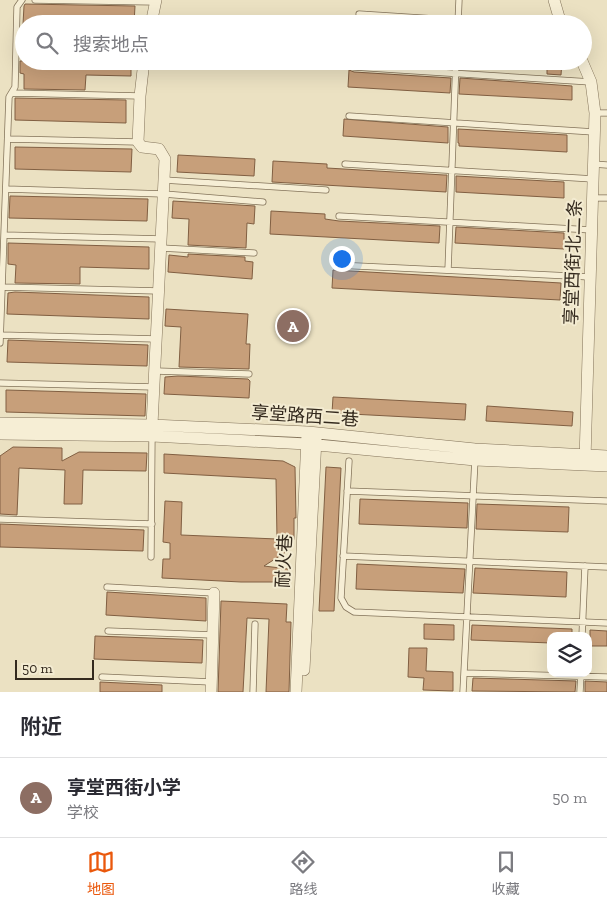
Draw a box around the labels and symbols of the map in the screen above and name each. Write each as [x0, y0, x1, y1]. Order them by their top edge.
street label: 享堂西街北二条 [560, 199, 586, 325]
your location [329, 246, 355, 272]
pin: A [277, 307, 309, 345]
street label: 享堂路西二巷 [250, 401, 360, 431]
street label: 耐火巷 [272, 533, 296, 589]
scale bar [15, 657, 94, 680]

